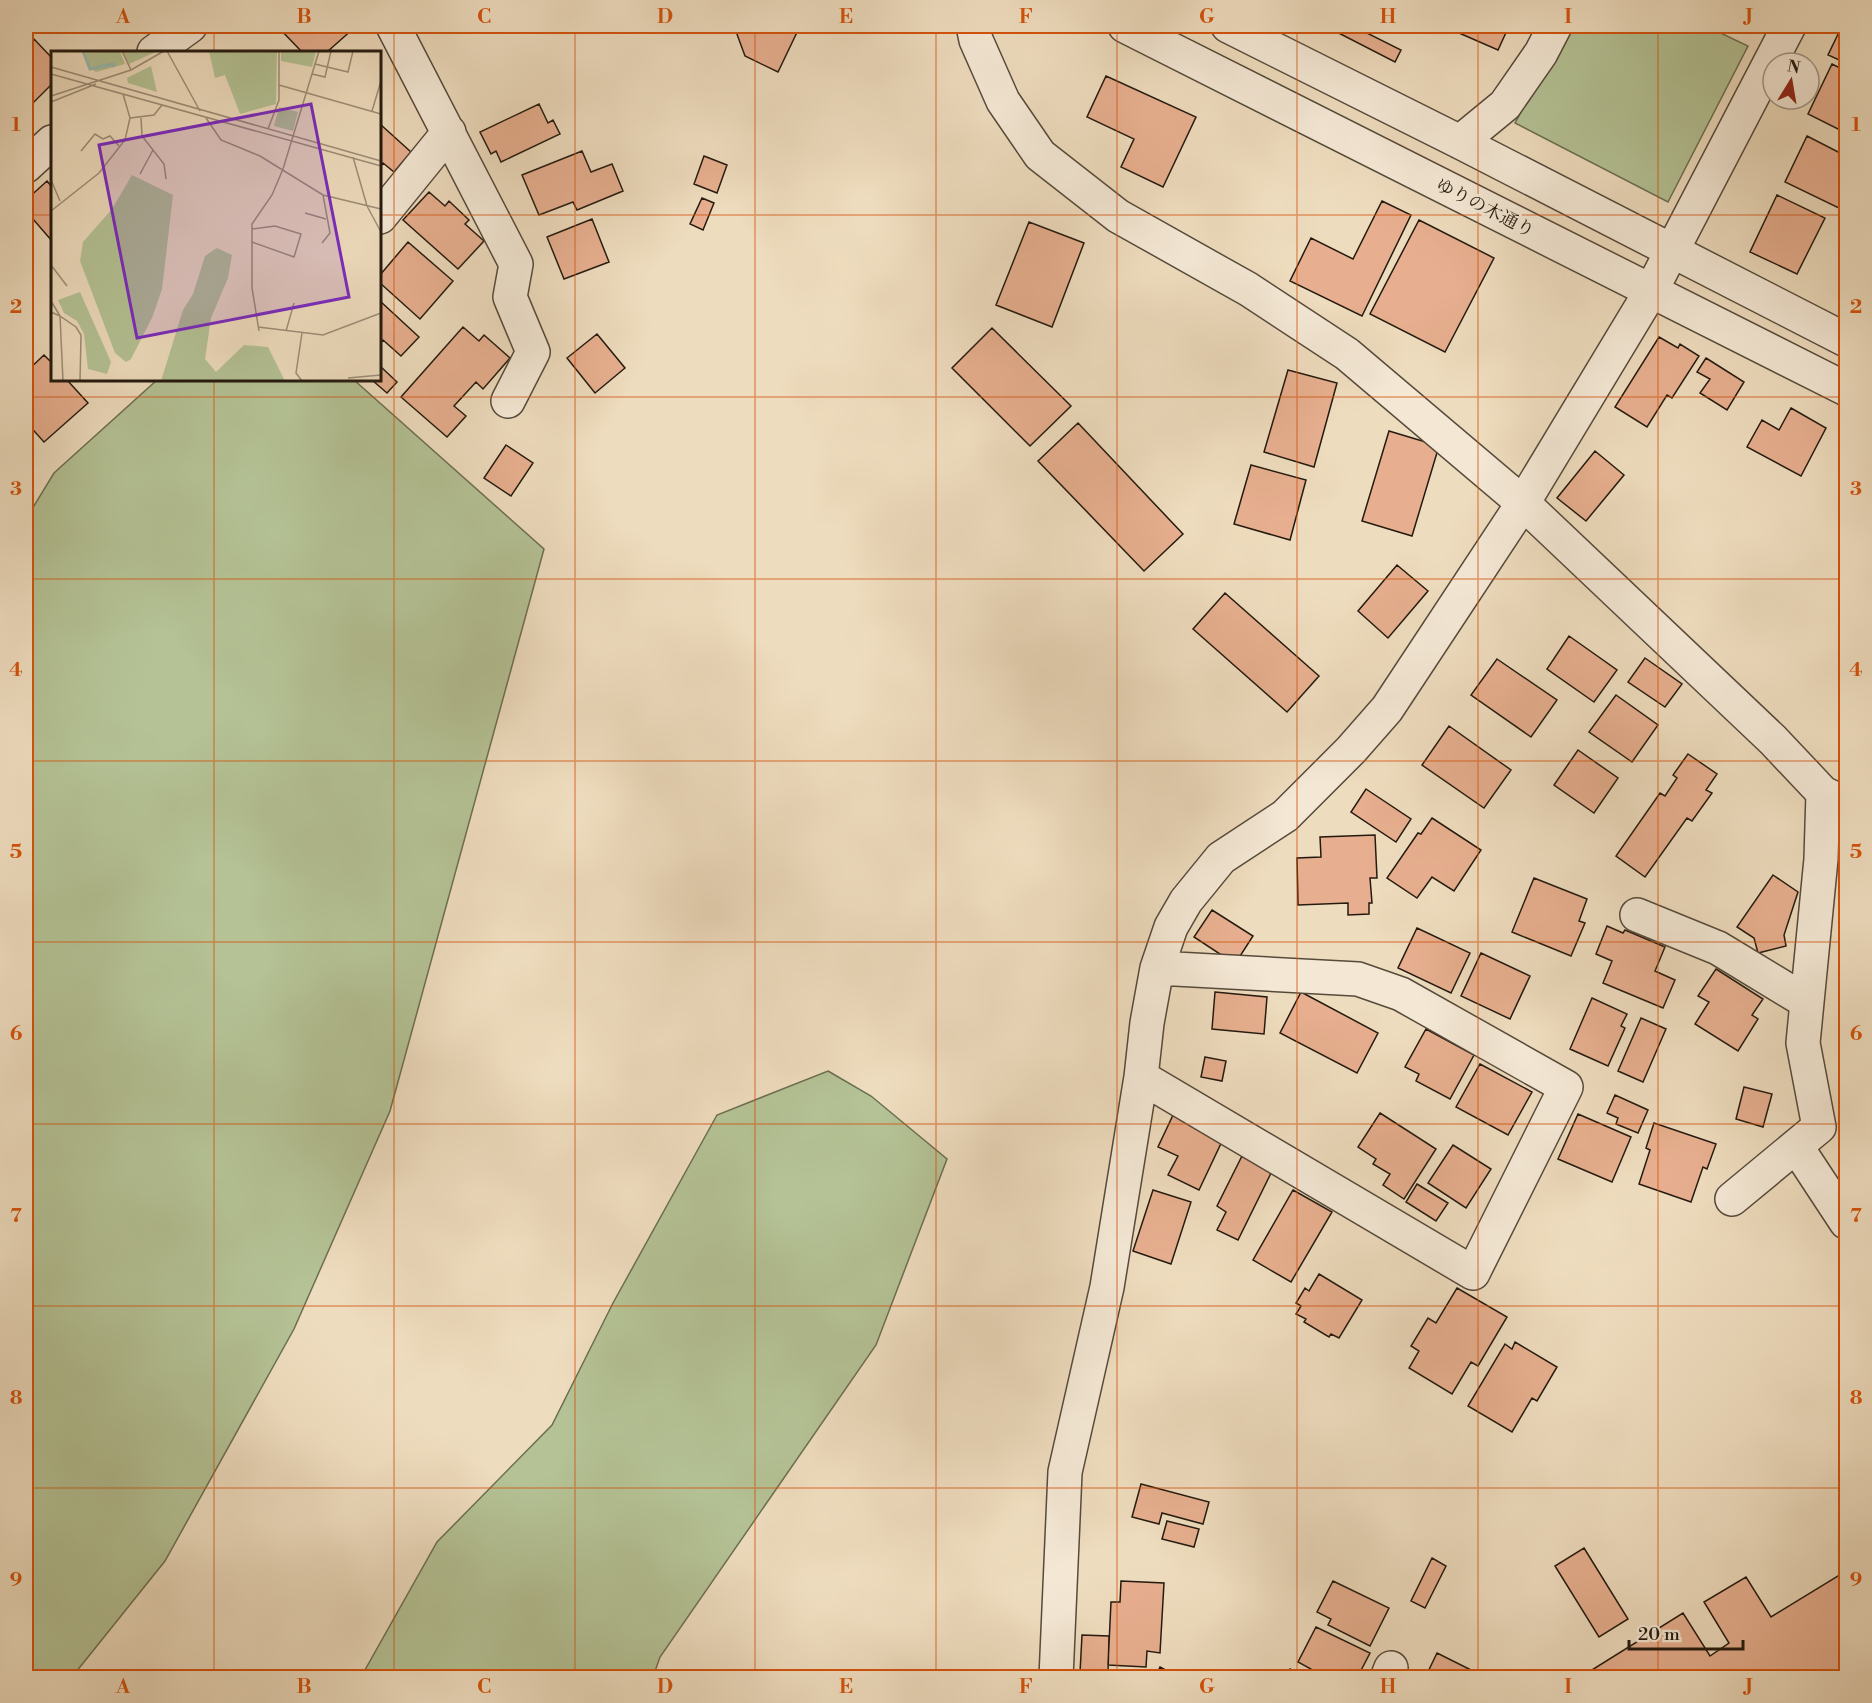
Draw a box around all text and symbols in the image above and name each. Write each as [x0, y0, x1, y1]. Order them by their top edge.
text: A [115, 5, 131, 30]
text: B [296, 5, 312, 30]
text: C [477, 5, 491, 30]
text: D [657, 5, 673, 30]
text: E [839, 5, 853, 30]
text: F [1019, 5, 1033, 30]
text: G [1199, 5, 1215, 30]
text: H [1380, 5, 1397, 30]
text: I [1564, 5, 1572, 30]
text: J [1742, 5, 1753, 30]
inset map [51, 51, 381, 381]
north arrow [1761, 51, 1821, 111]
text: N [1786, 56, 1802, 78]
text: 1 [11, 113, 21, 138]
text: 1 [1851, 113, 1861, 138]
street label: ゆりの木通り [1432, 173, 1538, 243]
text: 2 [10, 295, 22, 320]
text: 2 [1850, 295, 1862, 320]
text: 3 [10, 477, 22, 502]
text: 3 [1850, 477, 1862, 502]
text: 4 [9, 658, 23, 683]
text: 4 [1849, 658, 1863, 683]
text: 5 [10, 840, 22, 865]
text: 5 [1850, 840, 1862, 865]
text: 6 [10, 1022, 23, 1047]
text: 6 [1850, 1022, 1863, 1047]
text: 7 [10, 1204, 22, 1229]
text: 7 [1850, 1204, 1862, 1229]
text: 8 [10, 1386, 23, 1411]
text: 8 [1850, 1386, 1863, 1411]
text: 9 [10, 1568, 22, 1593]
text: 9 [1850, 1568, 1862, 1593]
scale bar [1629, 1613, 1743, 1651]
text: 20 m [1638, 1623, 1680, 1646]
text: A [115, 1675, 131, 1700]
text: B [296, 1675, 312, 1700]
text: C [477, 1675, 491, 1700]
text: D [657, 1675, 673, 1700]
text: E [839, 1675, 853, 1700]
text: F [1019, 1675, 1033, 1700]
text: G [1199, 1675, 1215, 1700]
text: H [1380, 1675, 1397, 1700]
text: I [1564, 1675, 1572, 1700]
text: J [1742, 1675, 1753, 1700]

